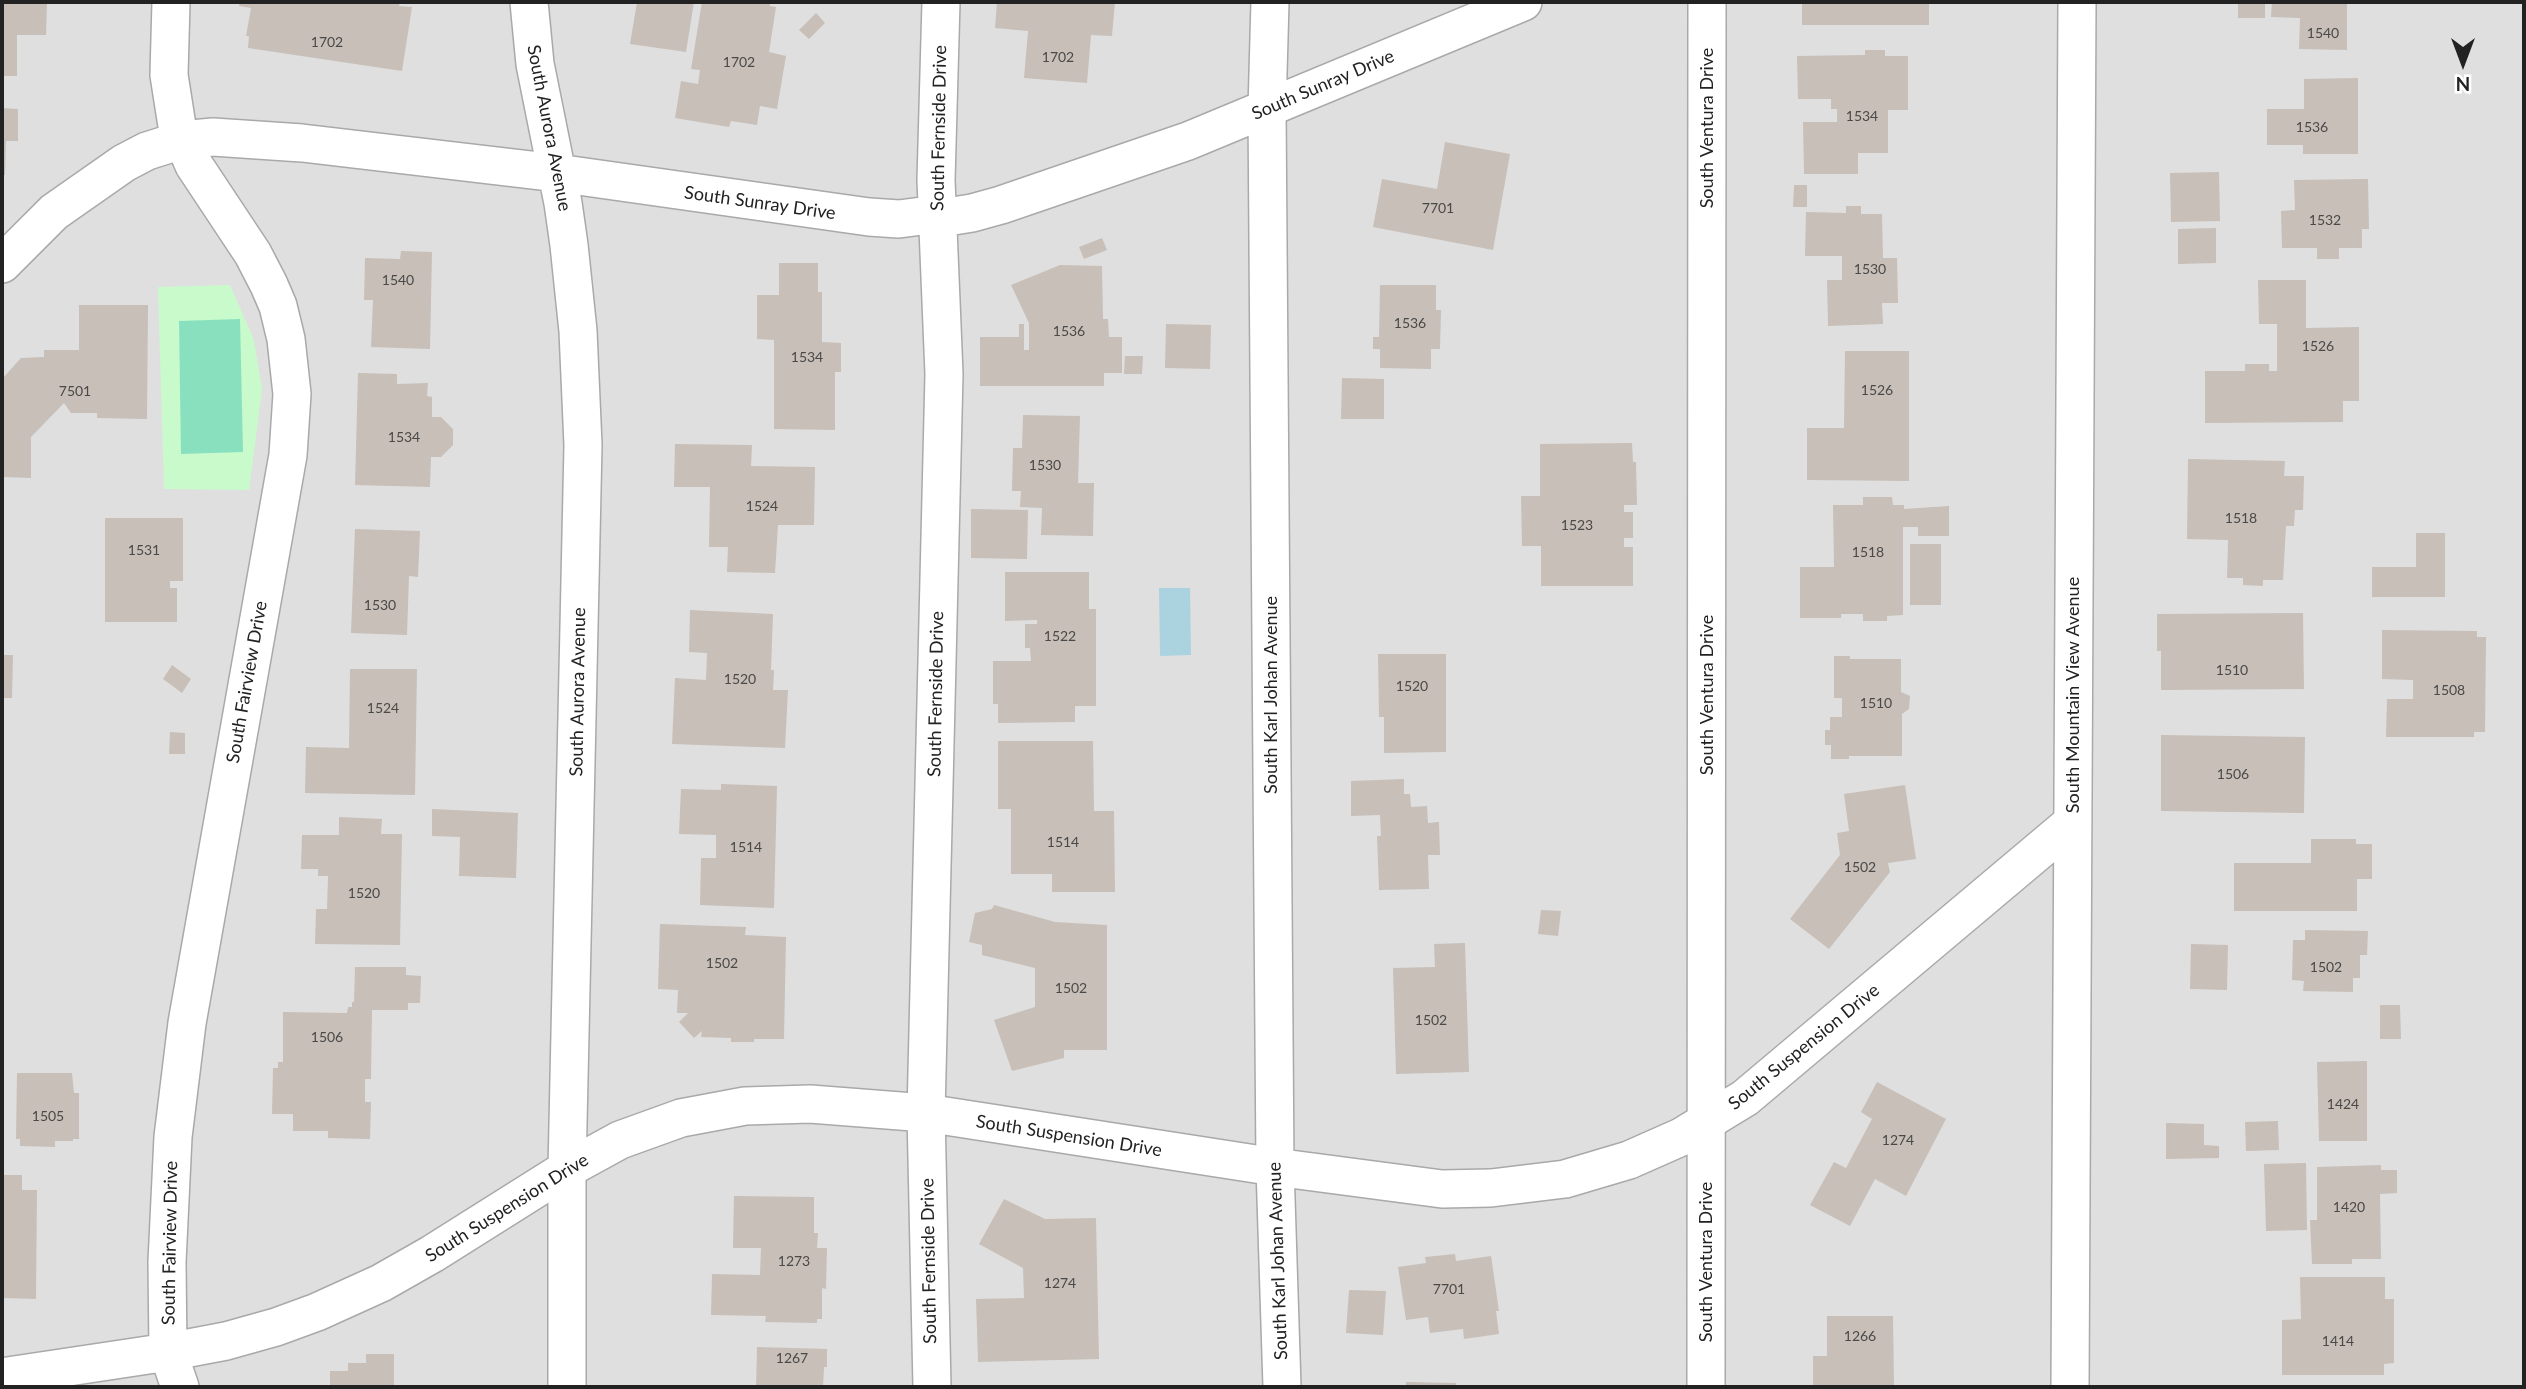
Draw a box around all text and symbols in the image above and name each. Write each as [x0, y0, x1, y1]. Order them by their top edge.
house number: 1540 [2307, 25, 2339, 41]
north arrow [2428, 28, 2498, 98]
house number: 1702 [311, 34, 343, 50]
street label: South Aurora Avenue [522, 43, 576, 213]
street label: South Fernside Drive [927, 45, 951, 211]
street label: South Sunray Drive [1249, 45, 1397, 125]
street label: South Ventura Drive [1696, 48, 1718, 208]
house number: 1702 [1042, 49, 1074, 65]
house number: 1702 [723, 54, 755, 70]
text: N [2456, 73, 2470, 96]
house number: 1534 [1846, 108, 1878, 124]
house number: 1536 [2296, 119, 2328, 135]
street label: South Sunray Drive [683, 182, 837, 224]
house number: 7701 [1422, 200, 1454, 216]
house number: 1532 [2309, 212, 2341, 228]
house number: 1530 [1854, 261, 1886, 277]
house number: 1540 [382, 272, 414, 288]
house number: 1536 [1394, 315, 1426, 331]
house number: 1536 [1053, 323, 1085, 339]
house number: 1526 [2302, 338, 2334, 354]
house number: 1534 [791, 349, 823, 365]
house number: 1526 [1861, 382, 1893, 398]
house number: 7501 [59, 383, 91, 399]
house number: 1534 [388, 429, 420, 445]
house number: 1530 [1029, 457, 1061, 473]
house number: 1524 [746, 498, 778, 514]
house number: 1518 [2225, 510, 2257, 526]
house number: 1523 [1561, 517, 1593, 533]
house number: 1531 [128, 542, 160, 558]
house number: 1518 [1852, 544, 1884, 560]
street label: South Mountain View Avenue [2062, 577, 2084, 813]
street label: South Karl Johan Avenue [1260, 596, 1282, 794]
house number: 1530 [364, 597, 396, 613]
street label: South Fairview Drive [222, 599, 272, 765]
street label: South Aurora Avenue [566, 607, 590, 777]
street label: South Fernside Drive [924, 611, 948, 777]
street label: South Ventura Drive [1696, 615, 1718, 775]
house number: 1522 [1044, 628, 1076, 644]
house number: 1510 [2216, 662, 2248, 678]
house number: 1520 [724, 671, 756, 687]
house number: 1520 [1396, 678, 1428, 694]
house number: 1508 [2433, 682, 2465, 698]
house number: 1510 [1860, 695, 1892, 711]
house number: 1524 [367, 700, 399, 716]
house number: 1506 [2217, 766, 2249, 782]
house number: 1514 [1047, 834, 1079, 850]
house number: 1514 [730, 839, 762, 855]
house number: 1502 [1844, 859, 1876, 875]
house number: 1520 [348, 885, 380, 901]
house number: 1502 [706, 955, 738, 971]
house number: 1502 [2310, 959, 2342, 975]
street label: South Suspension Drive [1724, 979, 1884, 1115]
house number: 1502 [1055, 980, 1087, 996]
house number: 1502 [1415, 1012, 1447, 1028]
house number: 1506 [311, 1029, 343, 1045]
house number: 1424 [2327, 1096, 2359, 1112]
house number: 1505 [32, 1108, 64, 1124]
street label: South Suspension Drive [974, 1111, 1164, 1161]
house number: 1274 [1882, 1132, 1914, 1148]
street label: South Suspension Drive [422, 1149, 592, 1267]
street label: South Fairview Drive [158, 1161, 182, 1325]
street label: South Karl Johan Avenue [1264, 1162, 1292, 1360]
street label: South Fernside Drive [917, 1178, 941, 1344]
street label: South Ventura Drive [1695, 1182, 1717, 1342]
house number: 1420 [2333, 1199, 2365, 1215]
house number: 1273 [778, 1253, 810, 1269]
house number: 1274 [1044, 1275, 1076, 1291]
house number: 7701 [1433, 1281, 1465, 1297]
house number: 1266 [1844, 1328, 1876, 1344]
house number: 1414 [2322, 1333, 2354, 1349]
house number: 1267 [776, 1350, 808, 1366]

